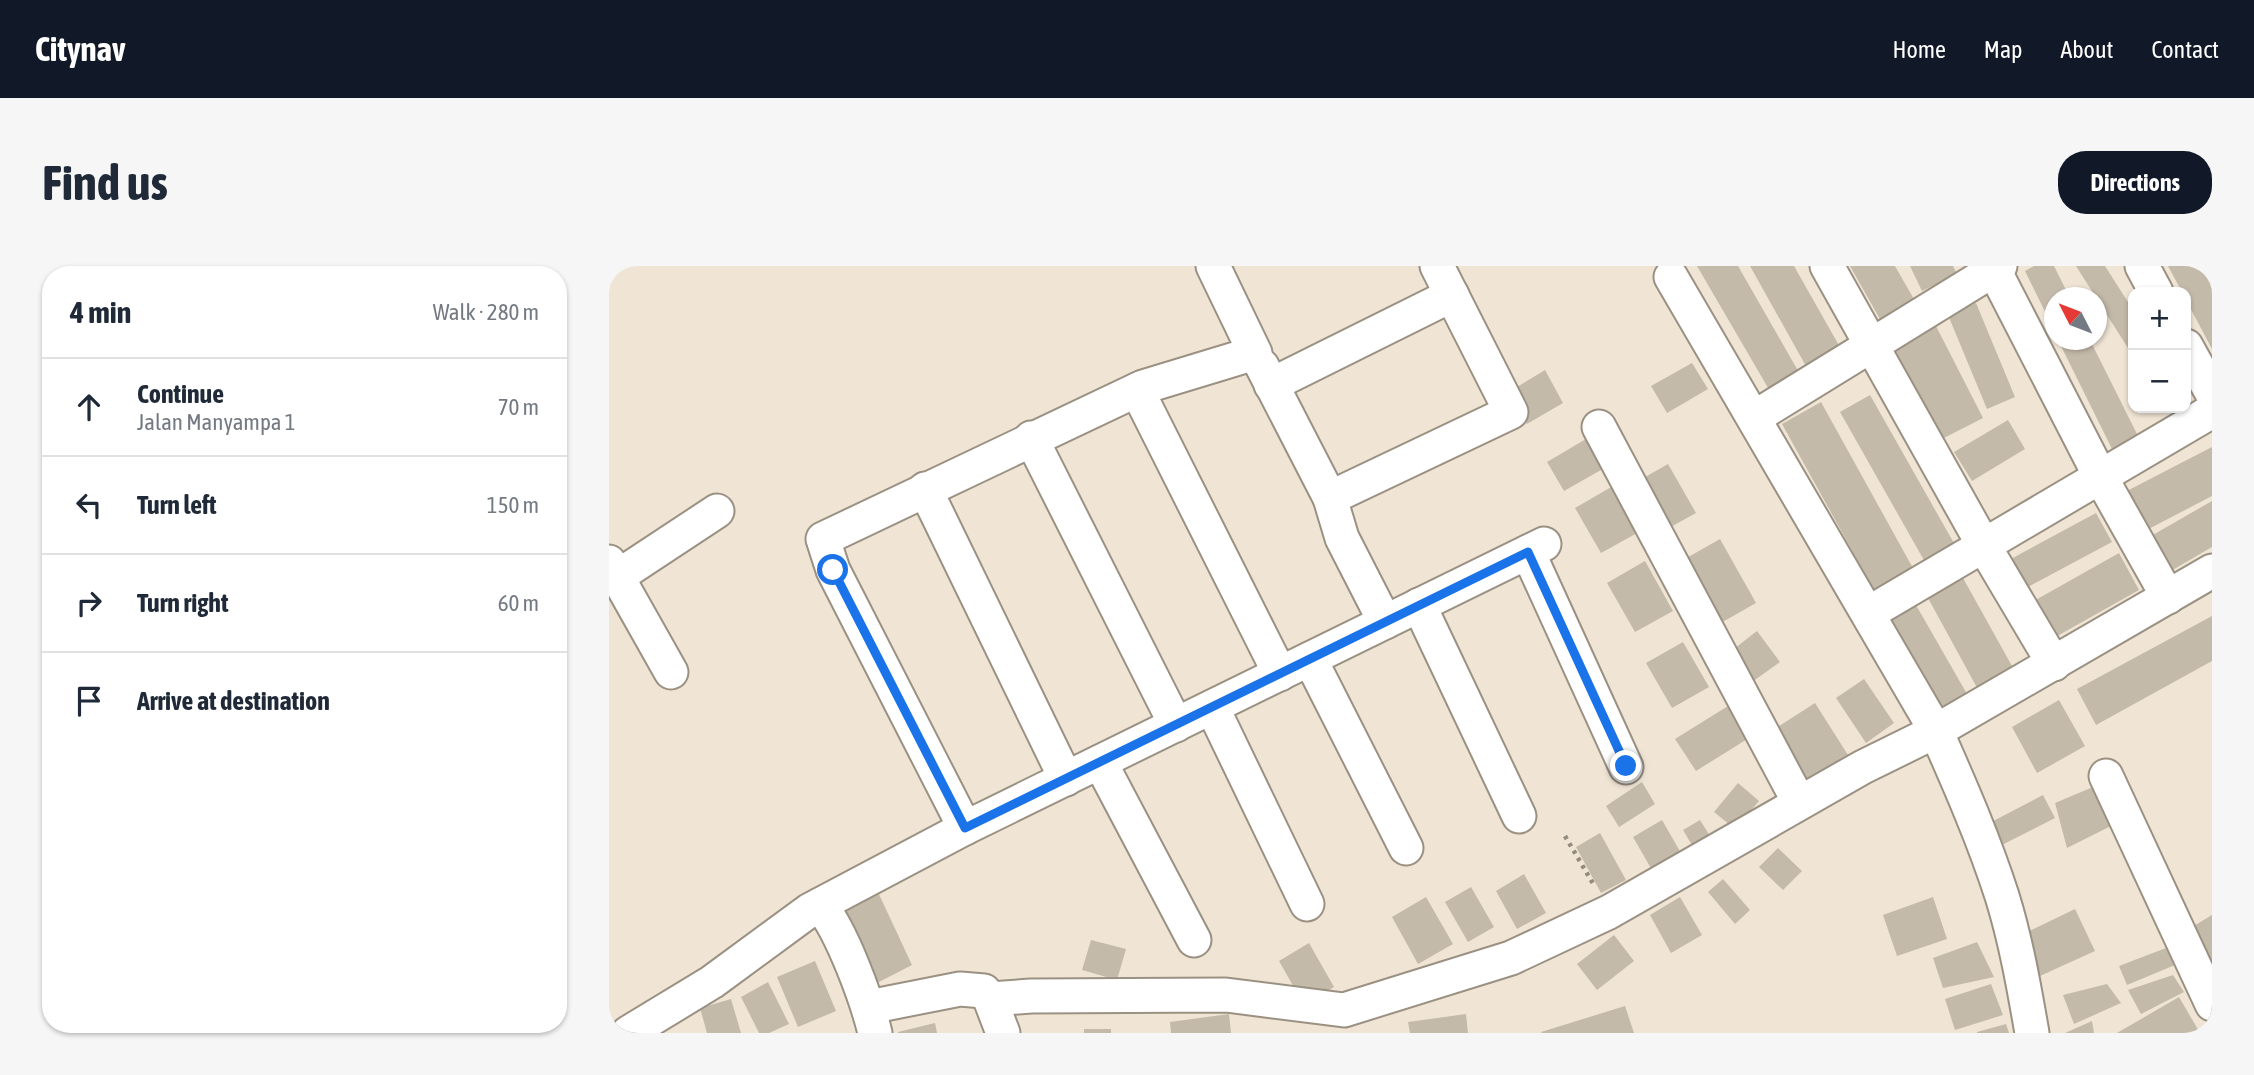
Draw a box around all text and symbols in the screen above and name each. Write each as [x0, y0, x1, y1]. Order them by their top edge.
text: Citynav [35, 30, 126, 68]
text: Home [1892, 36, 1946, 63]
text: Map [1984, 36, 2022, 63]
text: About [2060, 36, 2113, 63]
text: Contact [2151, 36, 2219, 63]
button: Directions [2058, 151, 2212, 214]
text: Find us [42, 154, 168, 210]
north arrow [2044, 287, 2107, 350]
map controls [2128, 287, 2191, 413]
button: + [2128, 287, 2191, 350]
text: 4 min [70, 295, 131, 329]
text: Walk · 280 m [433, 299, 539, 325]
button: − [2128, 350, 2191, 413]
text: Continue [137, 379, 224, 409]
icon: ahead [70, 388, 108, 426]
text: 70 m [498, 394, 539, 420]
text: Jalan Manyampa 1 [137, 409, 295, 435]
icon: left [70, 486, 108, 524]
text: Turn left [137, 490, 217, 520]
text: 150 m [487, 492, 539, 518]
route start [817, 554, 848, 585]
icon: right [70, 584, 108, 622]
text: Turn right [137, 588, 228, 618]
text: 60 m [498, 590, 539, 616]
icon: arrive [70, 682, 108, 720]
text: Arrive at destination [137, 686, 330, 716]
route end [1610, 750, 1641, 781]

